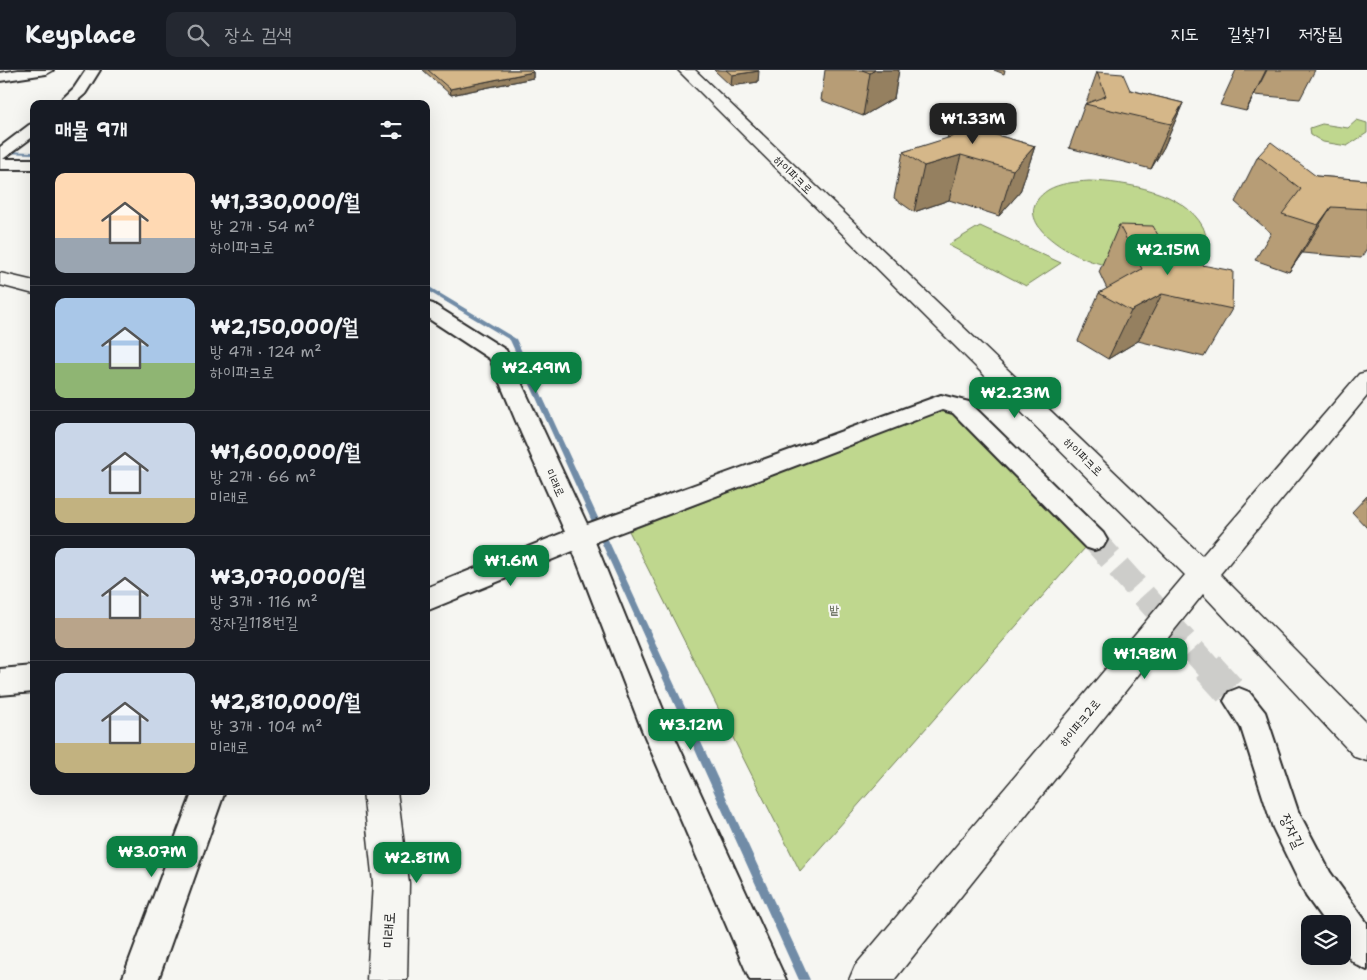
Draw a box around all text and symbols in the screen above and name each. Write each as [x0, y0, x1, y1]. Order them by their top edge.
search box [166, 12, 516, 57]
text: Keyplace [25, 19, 136, 51]
icon: search [184, 21, 212, 49]
text: 장소 검색 [224, 22, 292, 47]
text: 지도 [1170, 22, 1199, 46]
text: 길찾기 [1227, 22, 1271, 46]
text: 저장됨 [1299, 22, 1342, 46]
pin: ₩1.33M [932, 102, 1014, 145]
text: ₩1.33M [941, 108, 1005, 129]
text: 매물 9개 [55, 116, 128, 144]
icon: filters [377, 116, 405, 144]
street label: 하이파크로 [770, 152, 816, 198]
text: ₩1,330,000/월 [210, 188, 360, 216]
icon: home [95, 193, 155, 253]
text: 방 2개 · 54 m² [210, 216, 315, 237]
pin: ₩2.15M [1127, 234, 1209, 276]
text: 하이파크로 [210, 237, 274, 258]
text: ₩2.15M [1136, 239, 1200, 260]
text: ₩2,150,000/월 [210, 313, 359, 341]
icon: home [95, 318, 155, 378]
text: 방 4개 · 124 m² [210, 341, 322, 362]
pin: ₩2.49M [495, 352, 577, 394]
text: ₩2.49M [502, 357, 570, 378]
text: 하이파크로 [210, 362, 274, 383]
pin: ₩2.23M [974, 376, 1056, 419]
text: ₩2.23M [980, 382, 1050, 403]
street label: 하이파크로 [1060, 434, 1106, 480]
text: ₩1,600,000/월 [210, 438, 361, 466]
icon: home [95, 443, 155, 503]
text: 방 2개 · 66 m² [210, 466, 316, 487]
street label: 미래로 [542, 466, 568, 500]
text: 미래로 [210, 487, 249, 508]
pin: ₩1.6M [476, 544, 546, 587]
text: ₩1.6M [484, 550, 538, 571]
text: ₩3,070,000/월 [210, 563, 366, 591]
icon: home [95, 568, 155, 628]
text: 방 3개 · 116 m² [210, 591, 318, 612]
park label: 밭 [829, 602, 839, 618]
text: 장자길118번길 [210, 612, 298, 633]
pin: ₩1.98M [1104, 638, 1186, 680]
text: ₩1.98M [1113, 643, 1177, 664]
text: ₩2,810,000/월 [210, 688, 361, 716]
icon: home [95, 693, 155, 753]
street label: 하이파크2로 [1056, 696, 1104, 750]
pin: ₩3.12M [650, 708, 732, 751]
text: ₩3.12M [659, 714, 723, 735]
text: 방 3개 · 104 m² [210, 716, 323, 737]
text: 미래로 [210, 737, 249, 758]
street label: 장자길 [1275, 810, 1309, 852]
pin: ₩3.07M [111, 836, 193, 878]
text: ₩3.07M [118, 841, 186, 862]
pin: ₩2.81M [376, 842, 458, 884]
text: ₩2.81M [384, 847, 450, 868]
street label: 미래로 [378, 912, 400, 948]
map controls [1301, 915, 1351, 965]
button: layers [1301, 915, 1351, 965]

